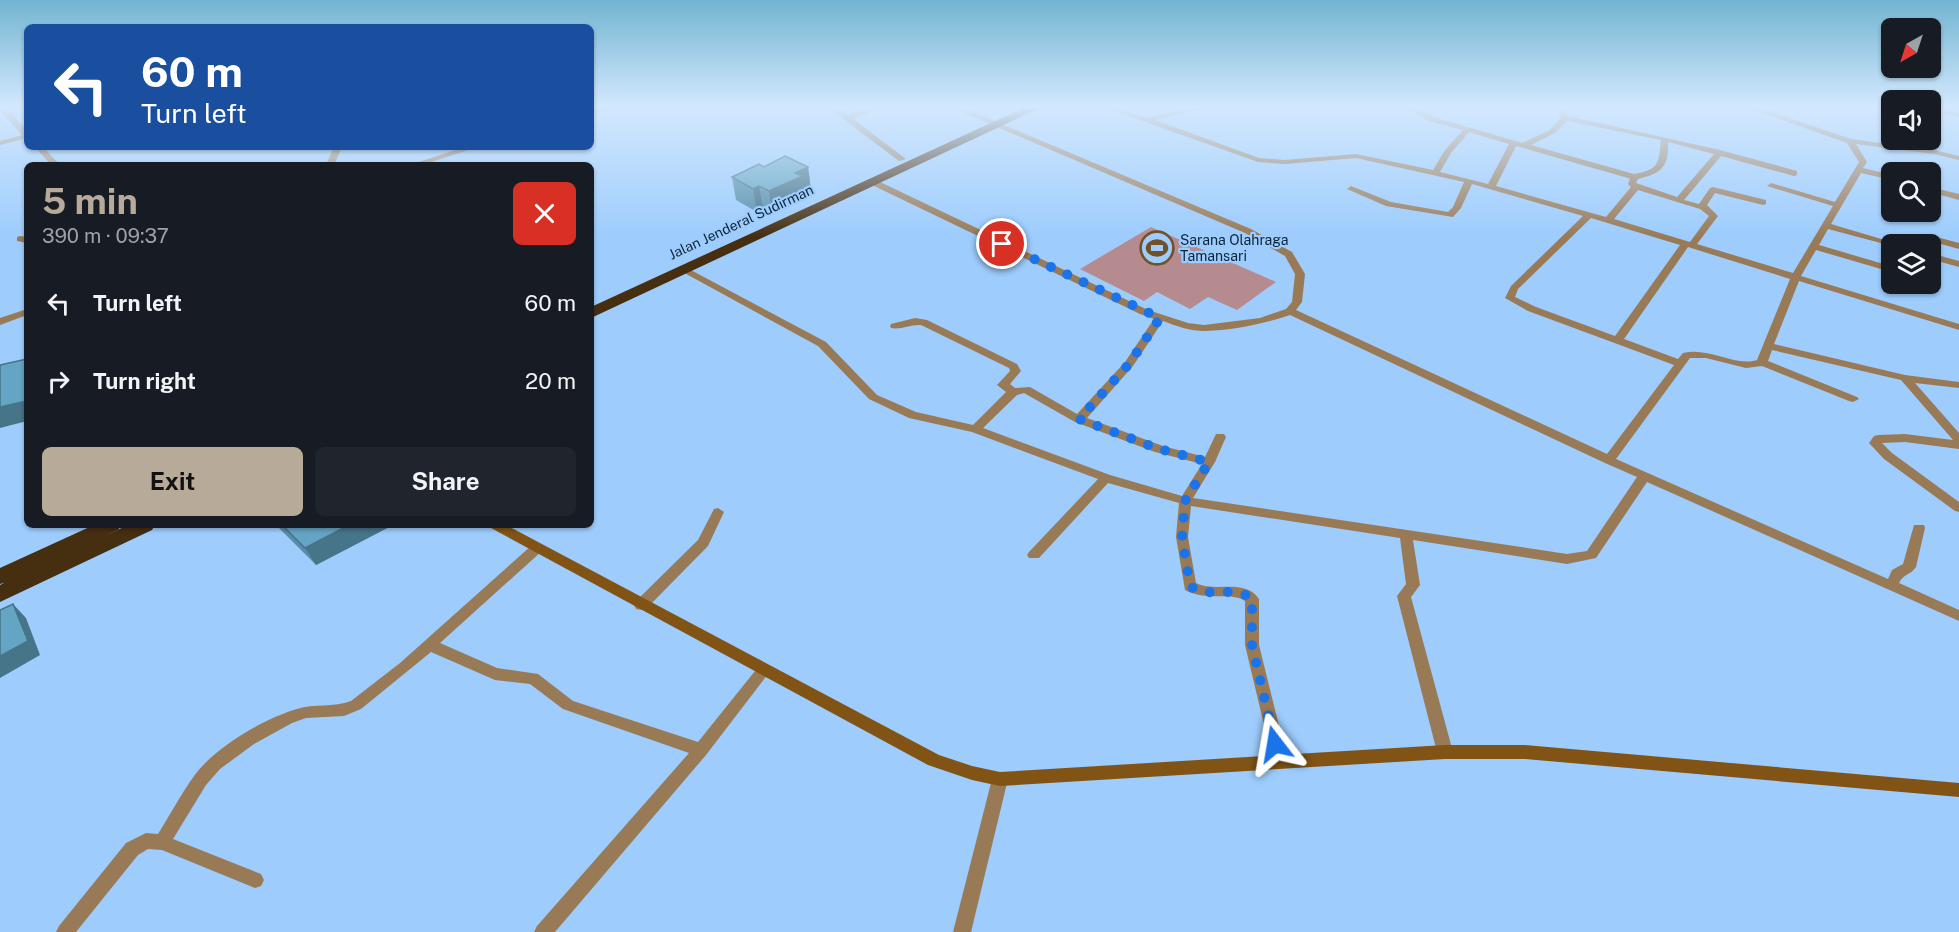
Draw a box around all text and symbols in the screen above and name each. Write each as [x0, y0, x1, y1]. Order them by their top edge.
north arrow [1881, 18, 1941, 78]
map controls [1881, 18, 1941, 294]
text: 60 m [141, 47, 243, 96]
icon: left [42, 48, 120, 126]
button: sound [1881, 90, 1941, 150]
text: Turn left [141, 97, 247, 129]
button: search [1881, 162, 1941, 222]
text: 5 min [42, 180, 138, 222]
street label: Jalan Jenderal Sudirman [666, 181, 816, 263]
button: close [513, 182, 576, 245]
pin [976, 218, 1027, 269]
text: 390 m · 09:37 [42, 224, 169, 248]
icon: arrive [985, 227, 1018, 260]
sports icon: Sarana Olahraga Tamansari [1139, 230, 1175, 266]
place label: Sarana Olahraga Tamansari [1180, 232, 1289, 264]
button: layers [1881, 234, 1941, 294]
icon: left [42, 287, 75, 320]
text: Turn left [93, 290, 182, 316]
text: 60 m [525, 290, 576, 316]
icon: right [42, 365, 75, 398]
text: Turn right [93, 368, 196, 394]
text: 20 m [525, 368, 576, 394]
button: Exit [42, 447, 303, 516]
button: Share [315, 447, 576, 516]
position arrow [1243, 712, 1307, 776]

